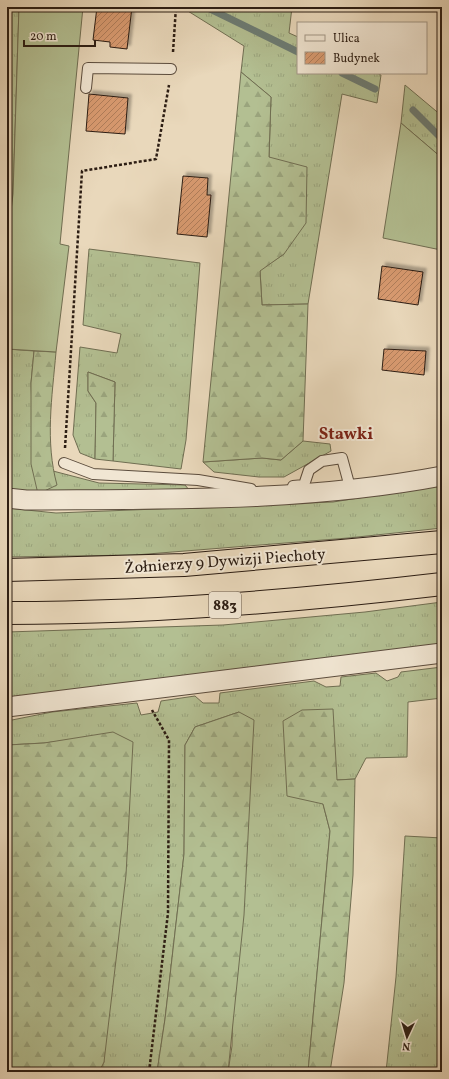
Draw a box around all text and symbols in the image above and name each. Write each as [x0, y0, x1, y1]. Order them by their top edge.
scale bar [24, 22, 95, 48]
legend [297, 22, 427, 74]
text: 20 m [30, 29, 57, 45]
text: Ulica [333, 31, 360, 47]
text: Budynek [333, 51, 380, 67]
district label: Stawki [319, 423, 373, 446]
street label: Żołnierzy 9 Dywizji Piechoty [124, 544, 327, 580]
road number: 883 [209, 592, 241, 618]
north arrow [387, 1017, 427, 1057]
text: N [402, 1038, 411, 1053]

